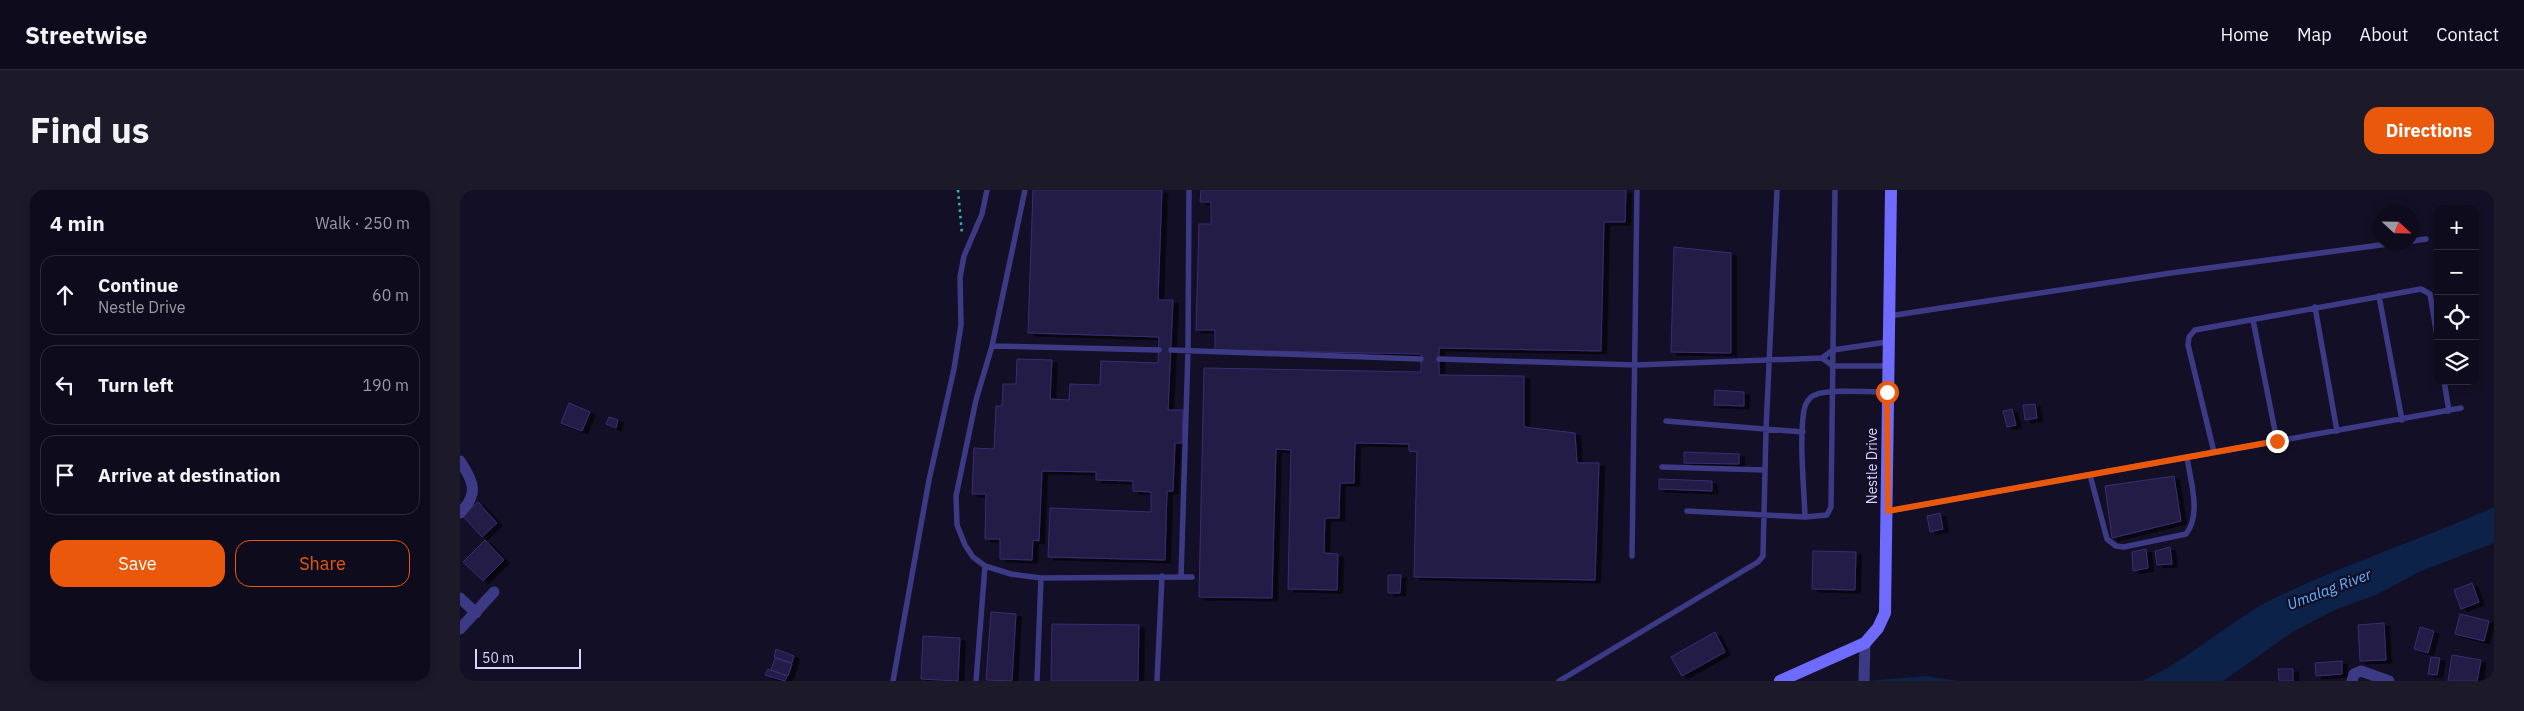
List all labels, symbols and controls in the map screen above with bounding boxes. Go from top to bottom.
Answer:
text: Streetwise [25,19,147,51]
text: Home [2221,23,2269,46]
text: Map [2297,23,2332,46]
text: About [2360,23,2408,46]
text: Contact [2436,23,2499,46]
text: Find us [30,107,149,153]
button: Directions [2364,107,2494,154]
north arrow [2374,205,2419,250]
map controls [2434,205,2479,385]
button: + [2434,205,2479,250]
text: 4 min [50,209,105,237]
text: Walk · 250 m [315,213,410,233]
button: − [2434,250,2479,295]
text: Continue [98,273,178,297]
icon: ahead [51,281,79,309]
text: 60 m [372,285,409,305]
button: locate [2434,295,2479,340]
text: Nestle Drive [98,297,185,317]
button: layers [2434,340,2479,385]
icon: left [51,371,79,399]
text: Turn left [98,373,174,397]
text: 190 m [362,375,409,395]
route start [1876,381,1899,404]
street label: Nestle Drive [1863,427,1881,504]
route end [2266,430,2289,453]
icon: arrive [51,461,79,489]
text: Arrive at destination [98,463,281,487]
button: Save [50,540,225,587]
button: Share [235,540,410,587]
water label: Umalag River [2284,564,2374,614]
scale bar [475,646,581,669]
text: 50 m [482,649,514,667]

